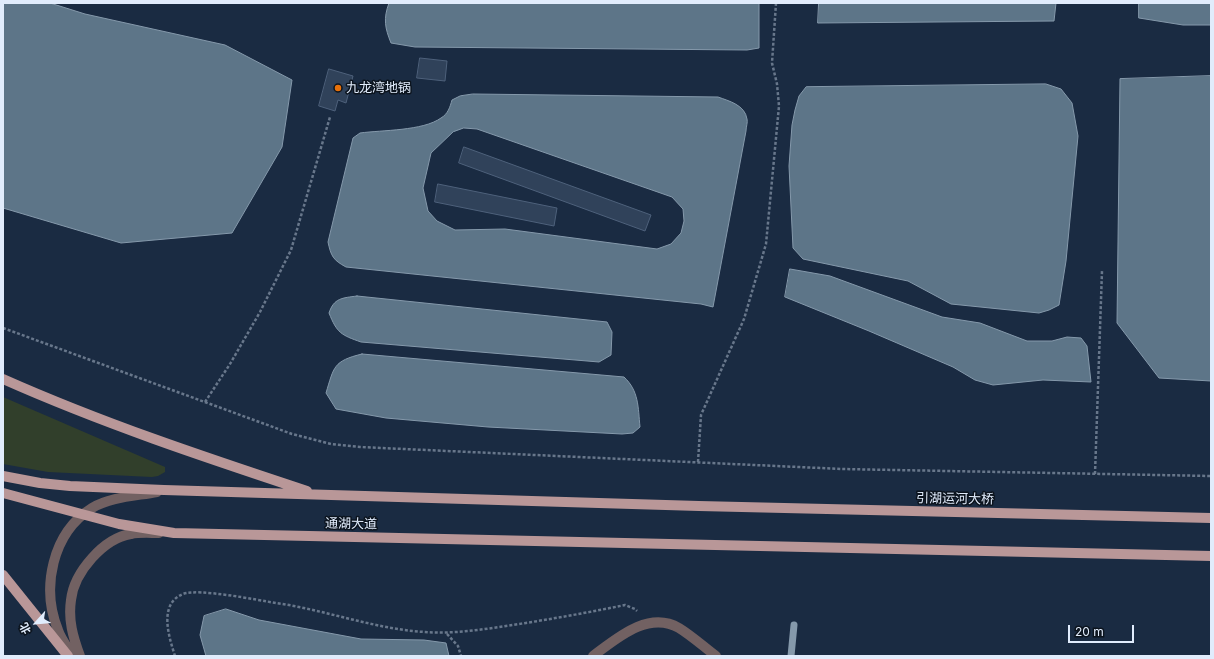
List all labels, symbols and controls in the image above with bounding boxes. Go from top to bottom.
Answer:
place label: 九龙湾地锅 [346,80,411,96]
marker: 九龙湾地锅 [333,83,343,93]
street label: 引湖运河大桥 [916,491,994,507]
street label: 通湖大道 [325,516,377,532]
north arrow [16,603,56,643]
scale bar [1070,617,1136,643]
text: 北 [17,620,34,637]
text: 20 m [1075,624,1104,639]

